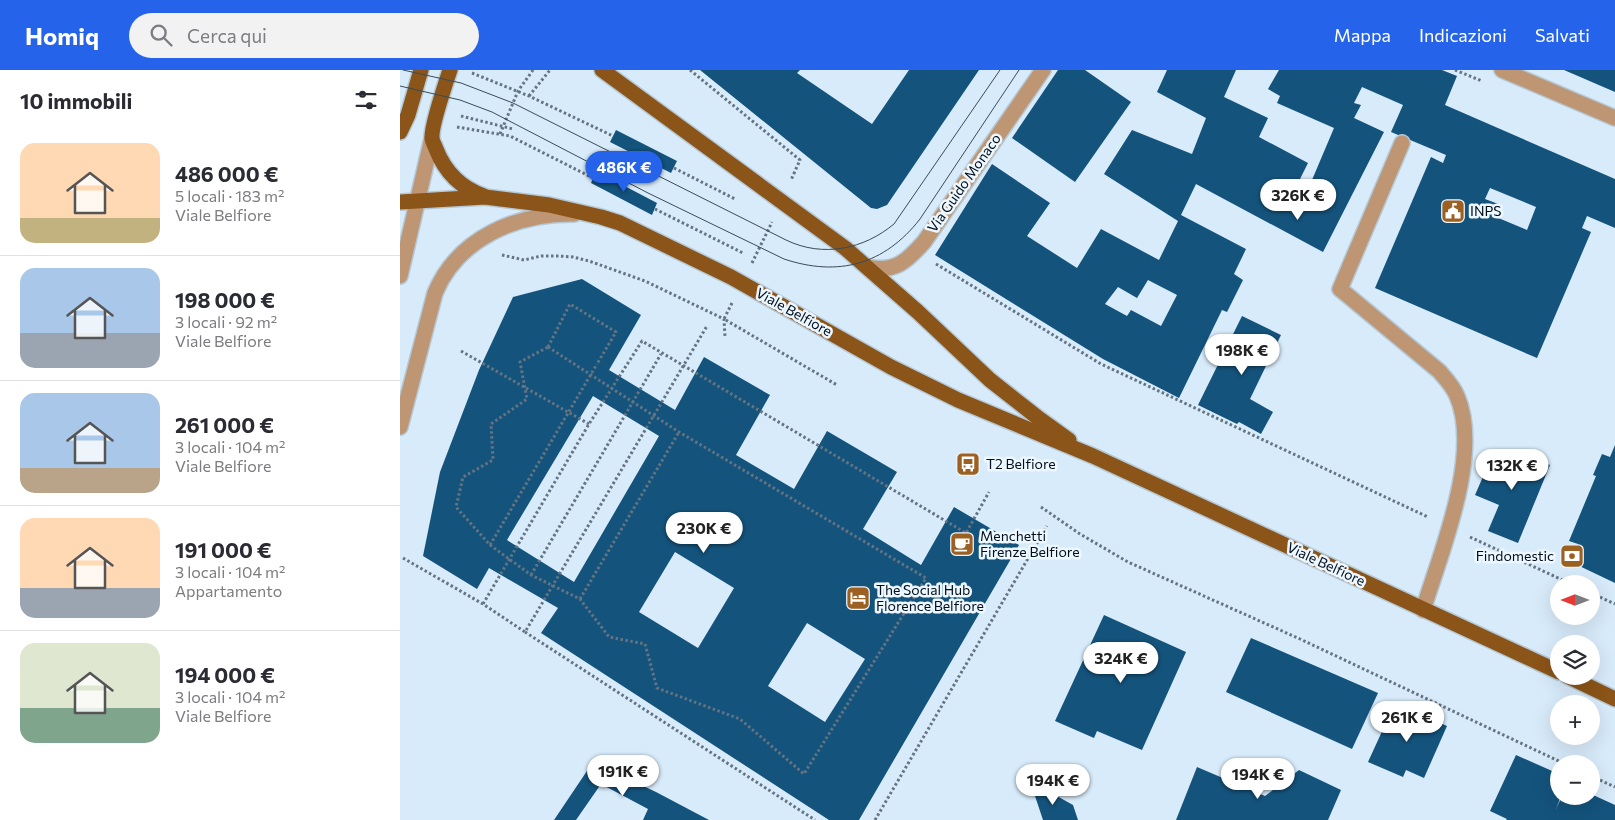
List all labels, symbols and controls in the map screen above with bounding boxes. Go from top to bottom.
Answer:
search box [129,13,479,58]
text: Homiq [25,21,99,50]
icon: search [147,21,175,49]
text: Cerca qui [187,24,267,47]
text: Mappa [1334,24,1391,46]
text: Indicazioni [1419,24,1507,46]
text: Salvati [1535,24,1590,46]
icon: filters [352,86,380,114]
text: 10 immobili [20,88,132,113]
street label: Via Guido Monaco [923,130,1004,235]
pin: 486K € [583,150,665,193]
text: 486K € [596,157,652,176]
text: 486 000 € [175,161,279,186]
icon: home [60,163,120,223]
pin: 326K € [1257,178,1339,221]
text: 326K € [1271,185,1325,204]
text: 5 locali · 183 m² [175,186,284,205]
public building icon: INPS [1440,198,1466,224]
place label: INPS [1470,202,1501,219]
text: Viale Belfiore [175,205,271,224]
street label: Viale Belfiore [753,284,835,339]
text: 198 000 € [175,287,275,312]
icon: home [60,288,120,348]
text: 3 locali · 92 m² [175,312,277,331]
text: Viale Belfiore [175,331,271,350]
pin: 198K € [1201,334,1283,376]
text: 198K € [1216,340,1268,359]
text: 261 000 € [175,412,274,437]
icon: home [60,413,120,473]
text: 3 locali · 104 m² [175,437,286,456]
pin: 132K € [1471,448,1553,491]
bus stop icon: T2 Belfiore [955,451,981,477]
place label: T2 Belfiore [986,455,1056,472]
text: 132K € [1486,455,1538,474]
text: Viale Belfiore [175,456,271,475]
pin: 230K € [663,512,745,554]
text: 230K € [677,518,731,537]
place label: Menchetti Firenze Belfiore [980,527,1080,560]
cafe icon: Menchetti Firenze Belfiore [949,531,975,557]
text: 191 000 € [175,537,272,562]
icon: home [60,538,120,598]
street label: Viale Belfiore [1284,538,1368,589]
bank icon: Findomestic [1559,543,1585,569]
place label: Findomestic [1476,547,1554,564]
text: 3 locali · 104 m² [175,562,286,581]
north arrow [1550,575,1600,625]
map controls [1550,575,1600,805]
text: Appartamento [175,581,282,600]
place label: The Social Hub Florence Belfiore [876,581,984,614]
hotel icon: The Social Hub Florence Belfiore [845,585,871,611]
button: layers [1550,635,1600,685]
pin: 324K € [1080,642,1162,684]
text: 324K € [1094,648,1148,667]
text: 194 000 € [175,662,275,687]
icon: home [60,663,120,723]
text: 3 locali · 104 m² [175,687,286,706]
button: + [1550,695,1600,745]
pin: 261K € [1366,700,1448,743]
text: Viale Belfiore [175,706,271,725]
text: 261K € [1381,707,1433,726]
pin: 191K € [582,754,664,797]
button: − [1550,755,1600,805]
pin: 194K € [1217,758,1299,800]
text: 191K € [598,761,648,780]
pin: 194K € [1012,764,1094,806]
text: 194K € [1232,764,1284,783]
text: 194K € [1027,770,1079,789]

